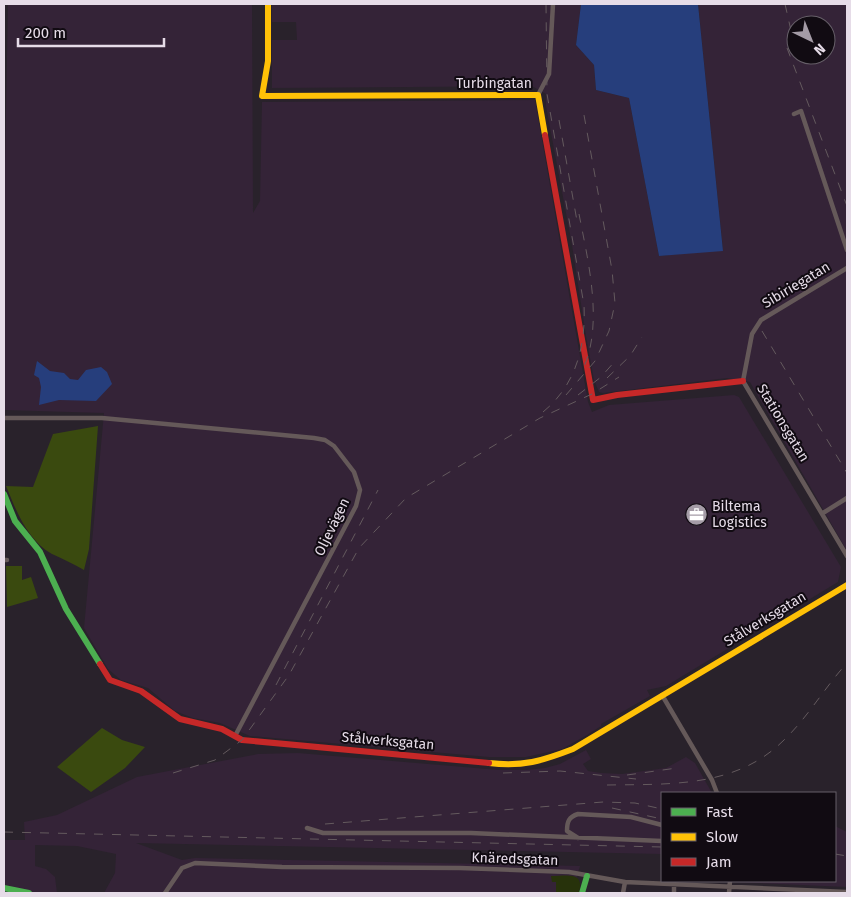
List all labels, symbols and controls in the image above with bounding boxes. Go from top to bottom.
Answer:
scale bar [18,15,164,47]
north arrow [786,15,836,65]
text: 200 m [25,24,66,42]
text: N [810,40,829,59]
street label: Turbingatan [456,75,532,92]
street label: Sibiriegatan [759,258,833,312]
street label: Stationsgatan [753,381,813,465]
street label: Oljevägen [311,495,353,559]
place label: Biltema Logistics [712,498,767,531]
office icon: Biltema Logistics [684,502,708,526]
street label: Stålverksgatan [721,588,809,650]
street label: Stålverksgatan [341,728,435,754]
legend [661,792,836,882]
text: Fast [706,803,733,821]
text: Slow [706,828,738,846]
street label: Knäredsgatan [471,849,559,869]
text: Jam [706,853,732,871]

